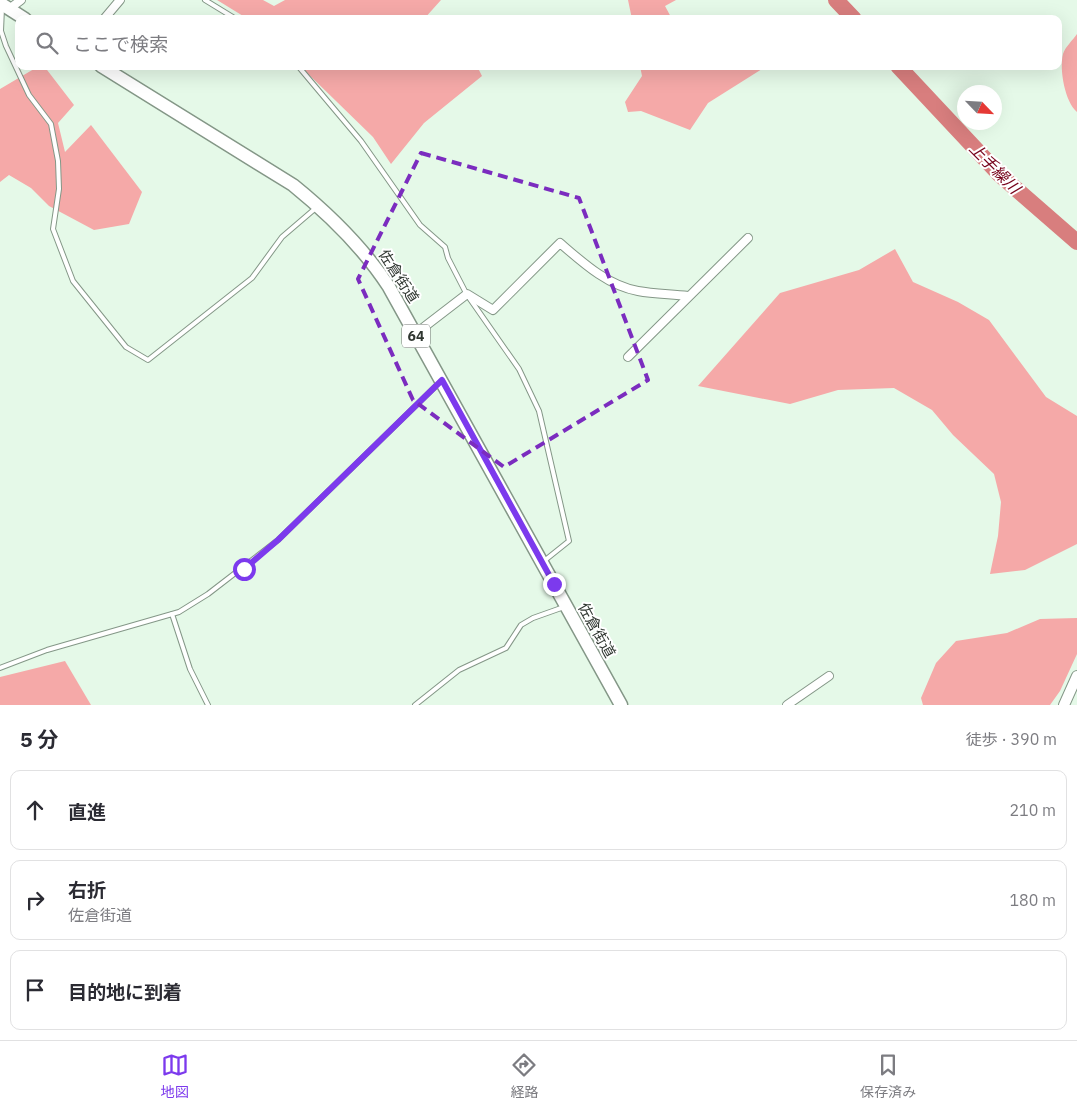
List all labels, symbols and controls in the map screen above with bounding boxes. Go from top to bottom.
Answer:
search box [15,15,1062,70]
icon: search [33,29,61,57]
text: ここで検索 [73,32,168,56]
north arrow [957,85,1002,130]
water label: 上手繰川 [965,138,1026,199]
street label: 佐倉街道 [375,246,423,306]
road number: 64 [402,324,430,348]
route start [233,558,256,581]
route end [543,573,566,596]
street label: 佐倉街道 [574,599,620,661]
text: 5 分 [20,725,59,753]
text: 徒歩 · 390 m [966,729,1057,749]
icon: ahead [21,796,49,824]
text: 直進 [68,800,106,824]
text: 210 m [1009,800,1056,820]
text: 右折 [68,878,106,902]
icon: right [21,886,49,914]
text: 180 m [1009,890,1056,910]
text: 佐倉街道 [68,905,132,925]
icon: arrive [21,976,49,1004]
text: 目的地に到着 [68,980,182,1004]
tab: 地図 [161,1051,189,1101]
tab: 経路 [510,1051,538,1101]
tab: 保存済み [860,1051,916,1101]

